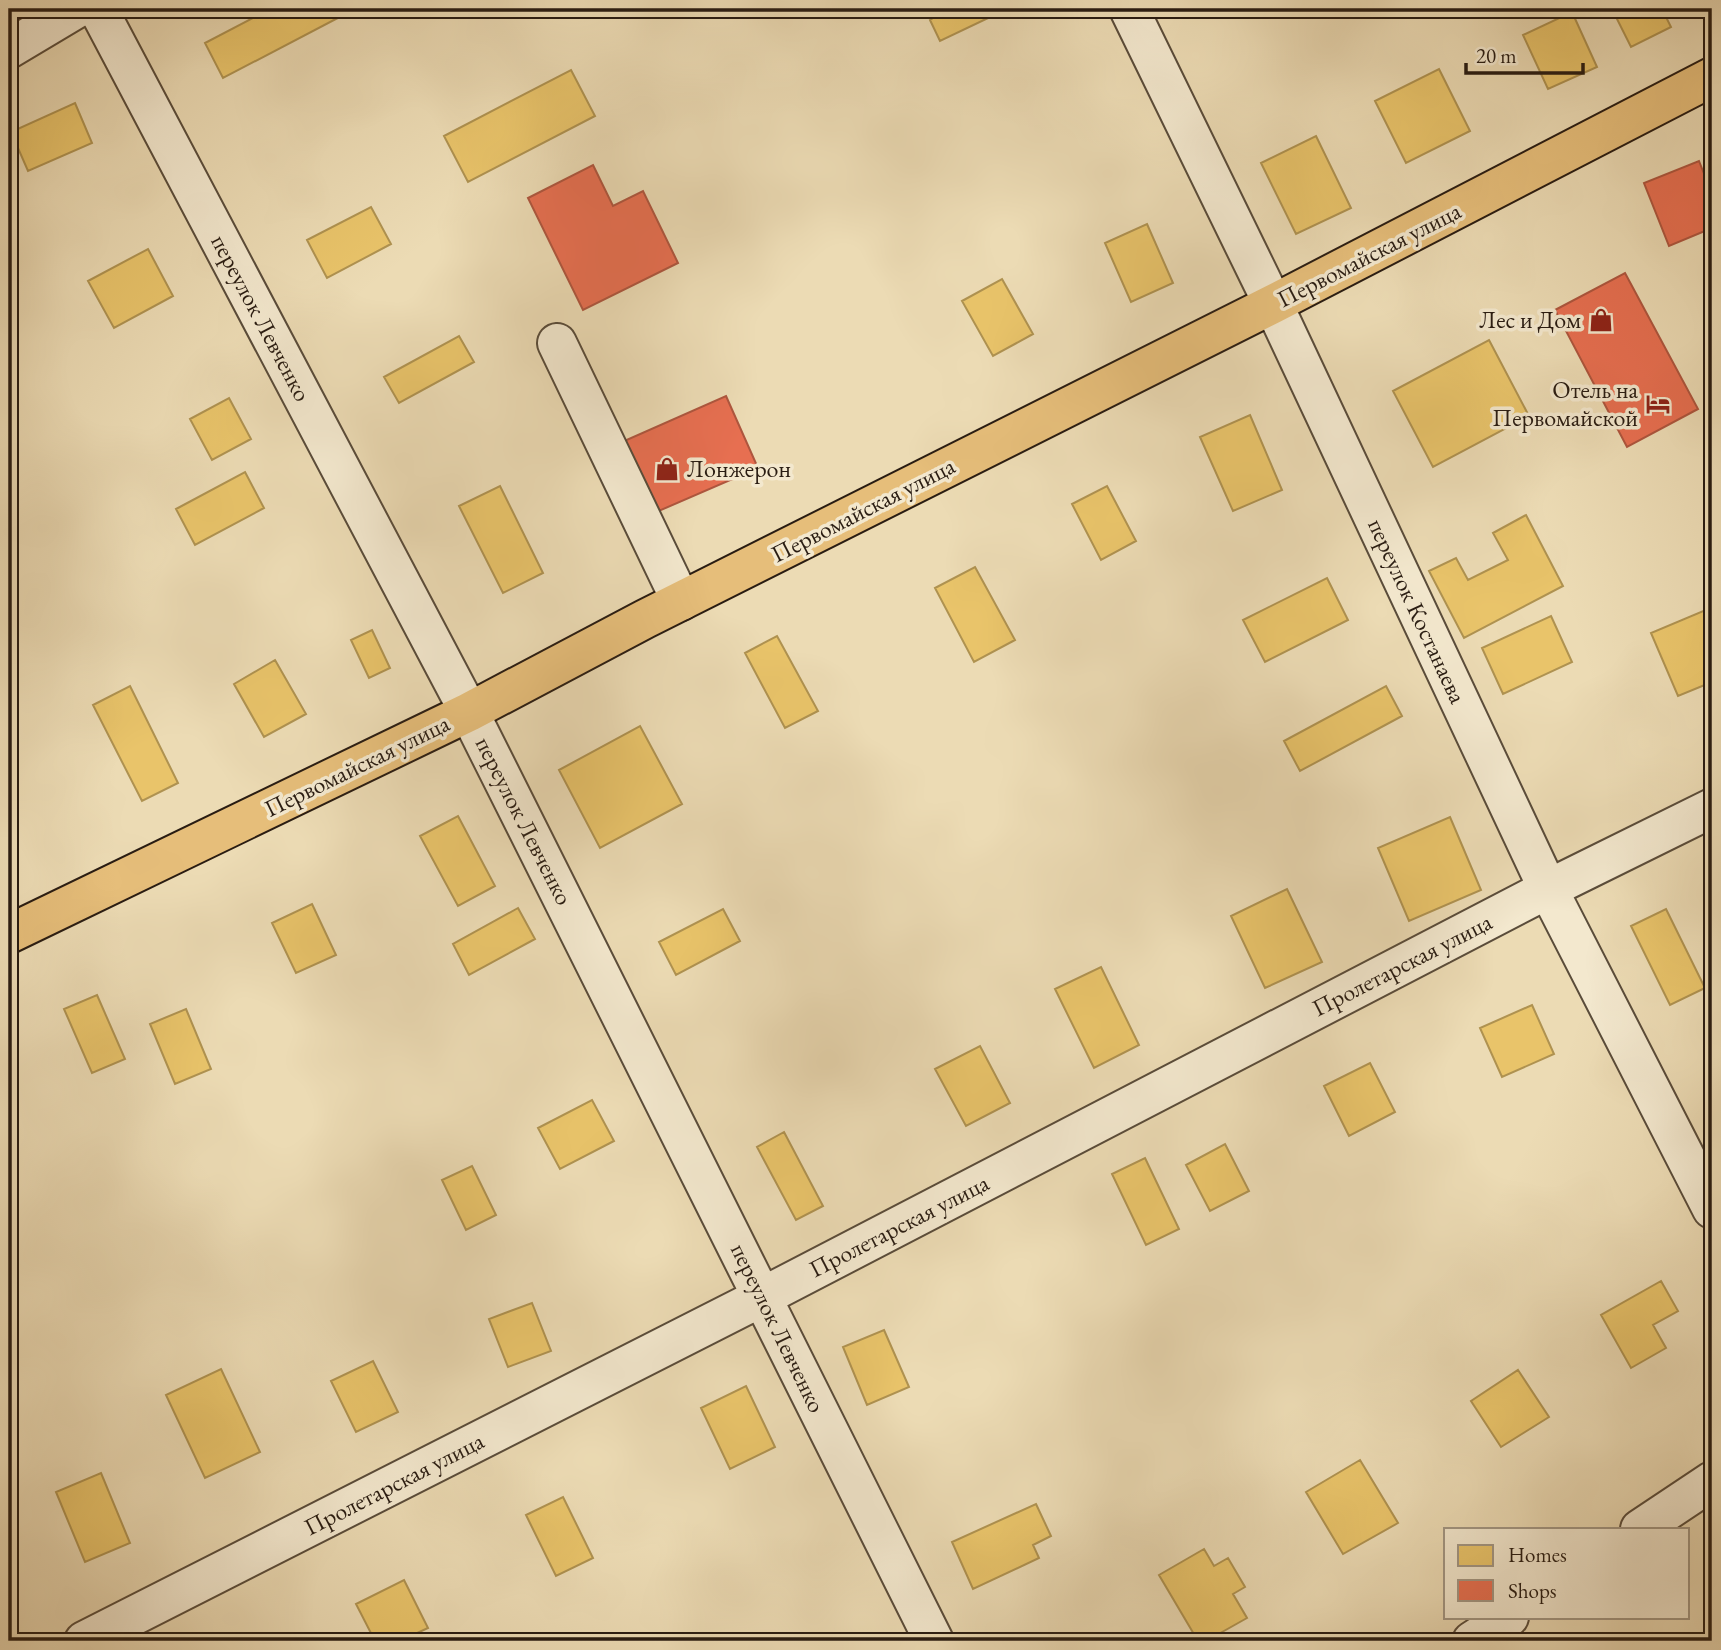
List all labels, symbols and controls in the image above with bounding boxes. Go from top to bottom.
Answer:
scale bar [1466,32,1583,76]
text: 20 m [1476,42,1517,69]
street label: Первомайская улица [1272,195,1466,314]
street label: переулок Левченко [204,229,319,407]
place label: Лес и Дом [1479,304,1581,335]
shop icon: Лес и Дом [1587,306,1615,334]
place label: Отель на Первомайской [1492,374,1638,433]
hotel icon: Отель на Первомайской [1644,390,1672,418]
street label: Первомайская улица [766,450,960,569]
place label: Лонжерон [687,453,791,484]
shop icon: Лонжерон [653,455,681,483]
street label: переулок Костанаева [1361,513,1474,709]
street label: Первомайская улица [259,707,455,824]
street label: переулок Левченко [469,731,580,910]
street label: Пролетарская улица [1306,906,1497,1023]
street label: Пролетарская улица [803,1167,994,1284]
street label: переулок Левченко [724,1238,833,1418]
street label: Пролетарская улица [298,1425,489,1542]
legend [1444,1528,1690,1618]
text: Homes [1508,1541,1567,1568]
text: Shops [1508,1577,1557,1604]

